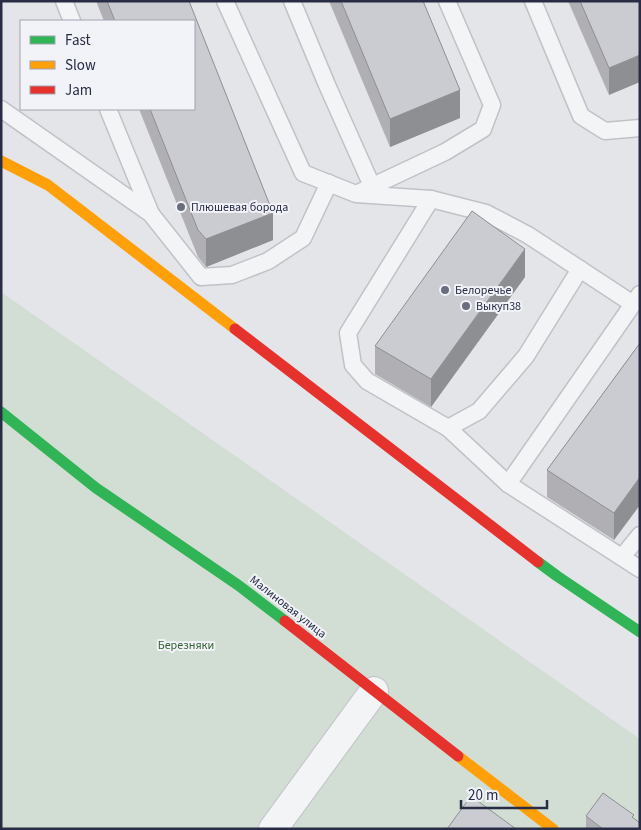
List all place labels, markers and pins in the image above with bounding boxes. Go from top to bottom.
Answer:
place label: Плюшевая борода [191,199,288,216]
marker: Плюшевая борода [175,201,187,213]
place label: Белоречье [455,282,511,299]
marker: Белоречье [439,284,451,296]
place label: Выкуп38 [476,298,521,315]
marker: Выкуп38 [460,300,472,312]

